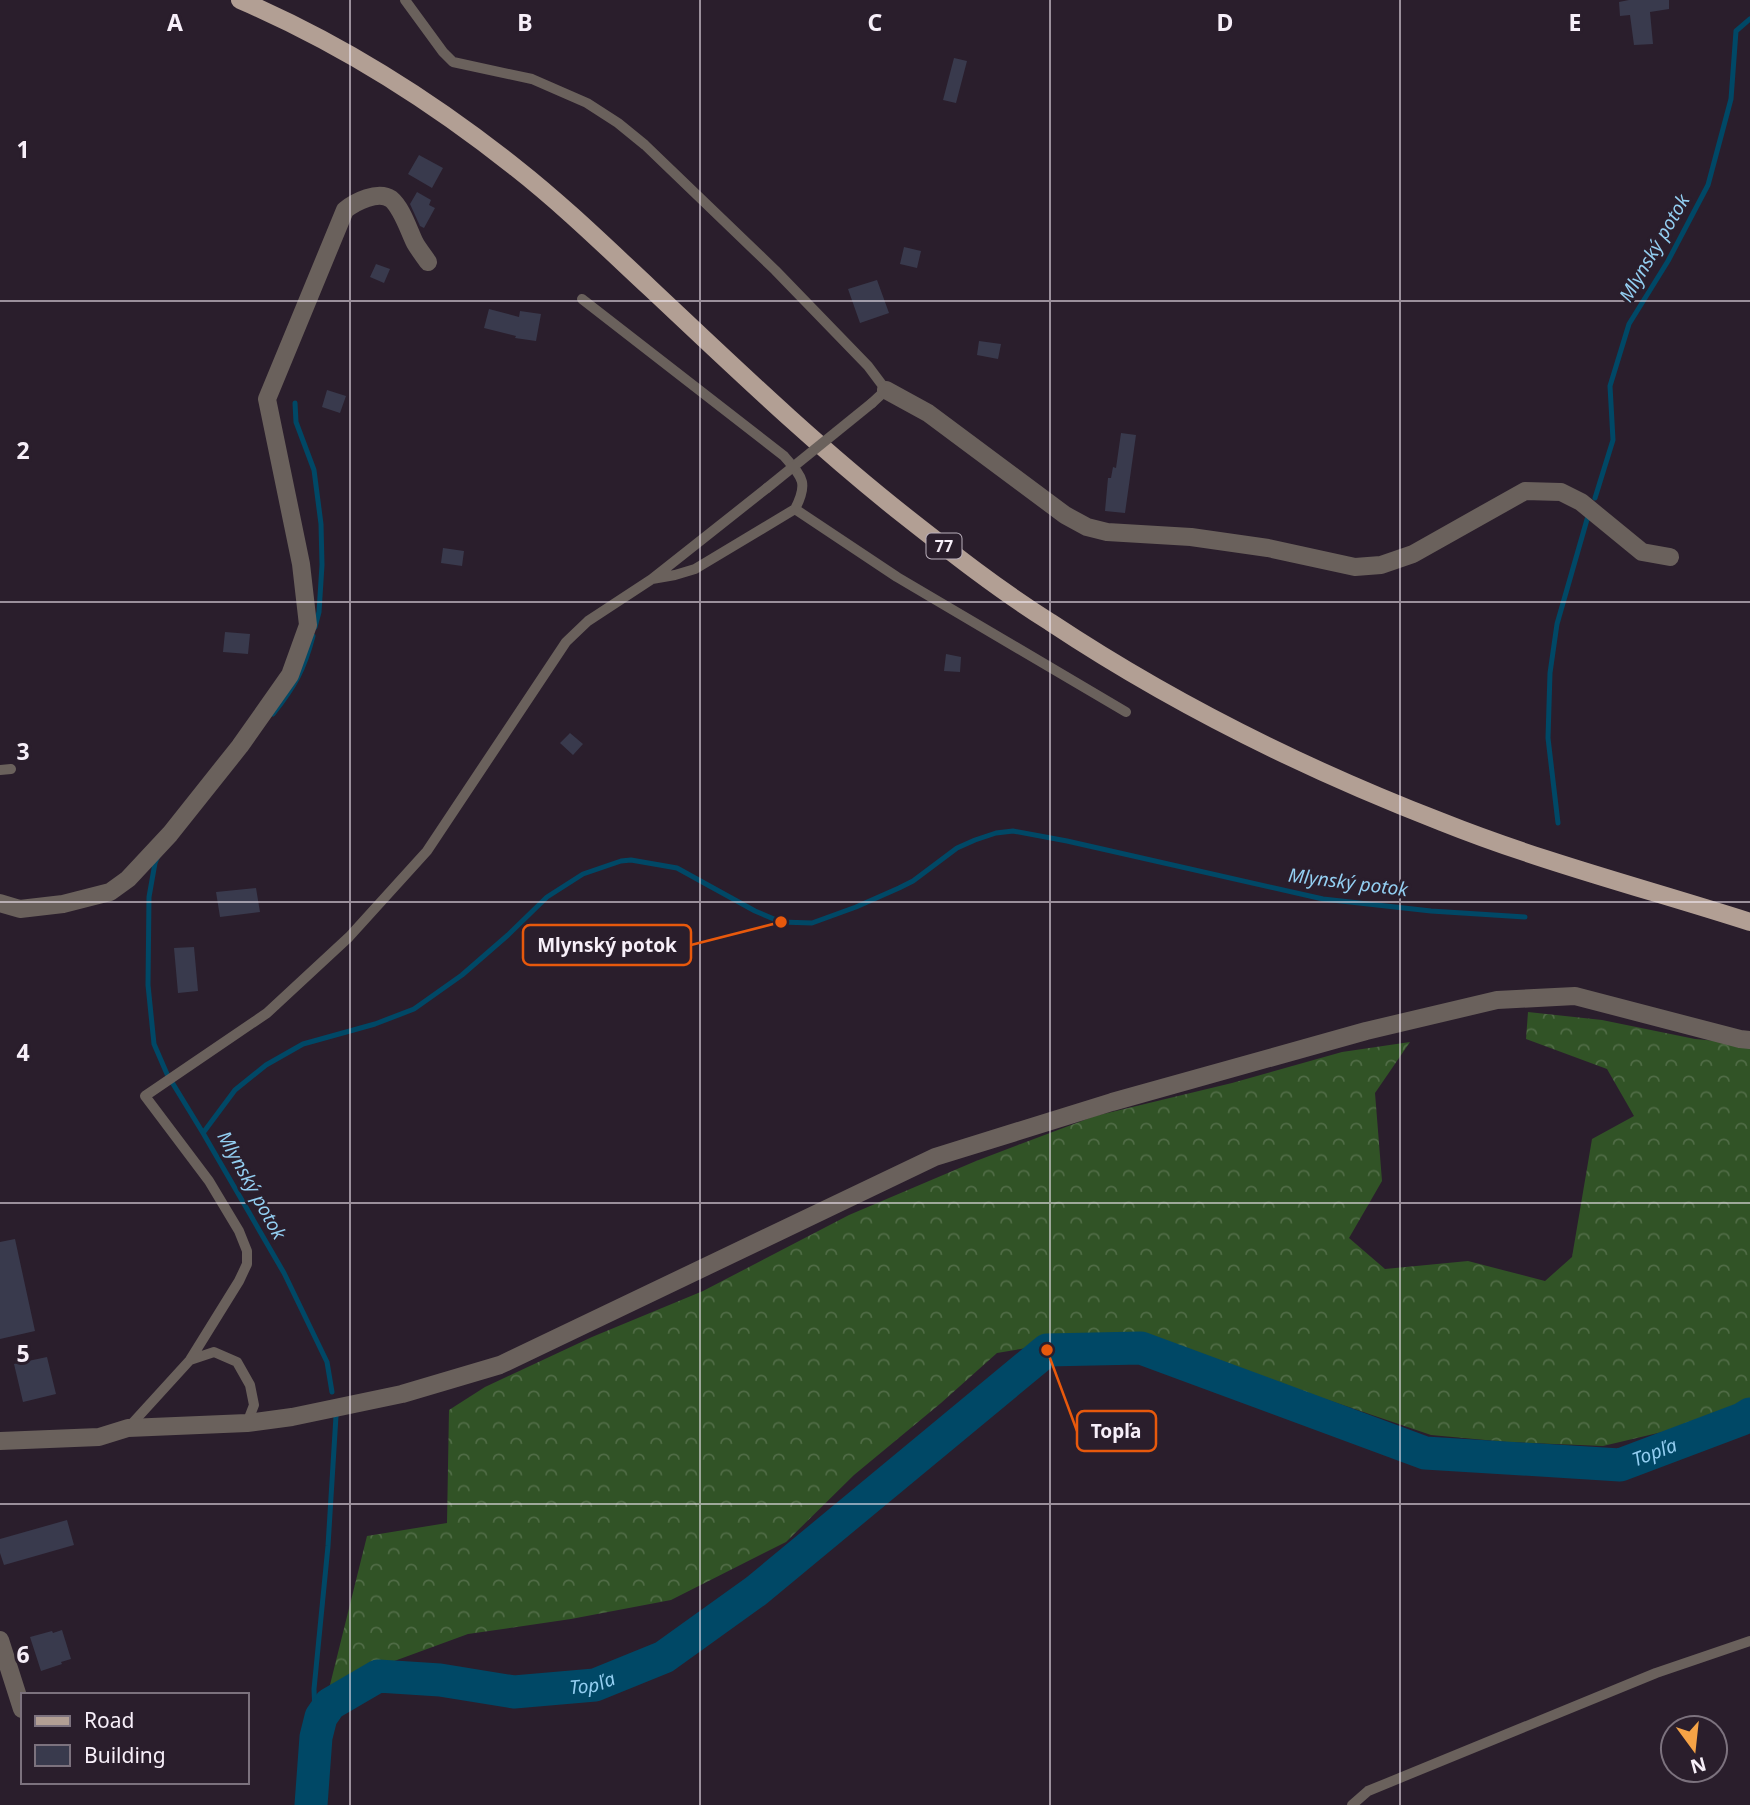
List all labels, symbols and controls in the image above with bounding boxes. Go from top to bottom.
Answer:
text: A [167,6,183,38]
text: B [517,6,533,38]
text: C [868,6,883,38]
text: D [1217,6,1233,38]
text: E [1569,6,1581,38]
text: 1 [16,133,30,165]
water label: Mlynský potok [1613,189,1696,307]
text: 2 [16,434,30,466]
road number: 77 [926,534,962,558]
text: 3 [16,735,30,767]
water label: Mlynský potok [1287,862,1410,902]
callout: Mlynský potok [523,925,691,965]
text: Mlynský potok [537,932,677,958]
text: 4 [16,1036,30,1068]
water label: Mlynský potok [211,1126,293,1244]
text: 5 [16,1337,30,1369]
callout: Topľa [1077,1411,1156,1451]
text: Topľa [1091,1418,1141,1444]
water label: Topľa [1628,1432,1681,1472]
text: 6 [16,1638,30,1670]
water label: Topľa [568,1665,619,1700]
legend [21,1693,248,1784]
text: Road [84,1706,134,1734]
north arrow [1659,1714,1729,1784]
text: Building [84,1741,166,1769]
text: N [1688,1751,1709,1780]

